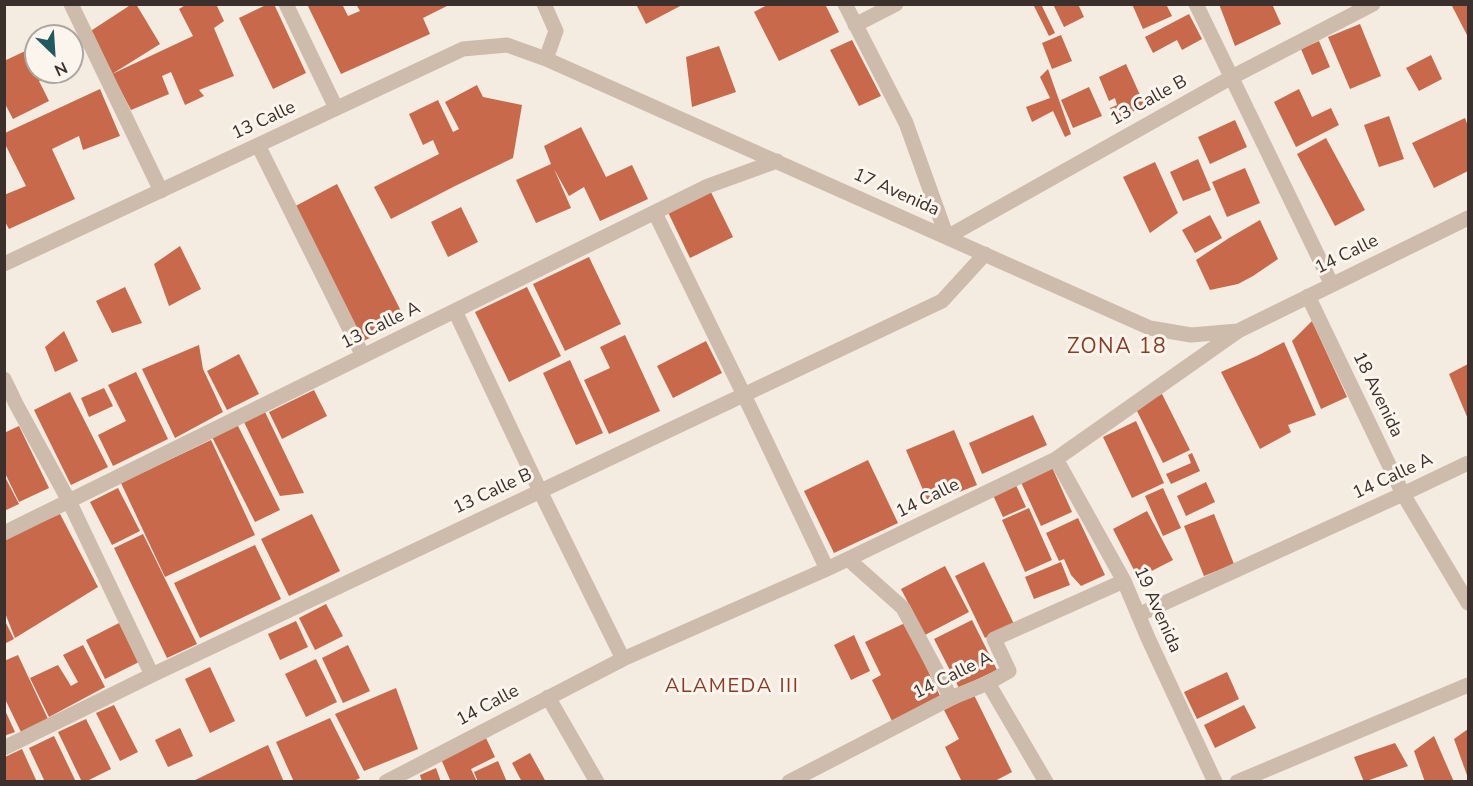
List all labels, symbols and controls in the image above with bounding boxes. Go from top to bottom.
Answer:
north arrow [24,24,84,84]
text: N [51,56,71,81]
street label: 13 Calle B [1107,71,1191,131]
street label: 13 Calle [229,97,299,145]
street label: 17 Avenida [850,164,942,222]
street label: 14 Calle [1312,230,1382,280]
street label: 13 Calle A [338,298,424,354]
district label: ZONA 18 [1067,335,1167,361]
street label: 18 Avenida [1347,349,1407,441]
street label: 14 Calle A [1350,449,1436,505]
street label: 13 Calle B [450,464,536,520]
street label: 14 Calle [893,474,963,524]
street label: 19 Avenida [1128,564,1186,656]
street label: 14 Calle A [910,648,996,704]
district label: ALAMEDA III [665,675,799,699]
street label: 14 Calle [453,681,523,731]

